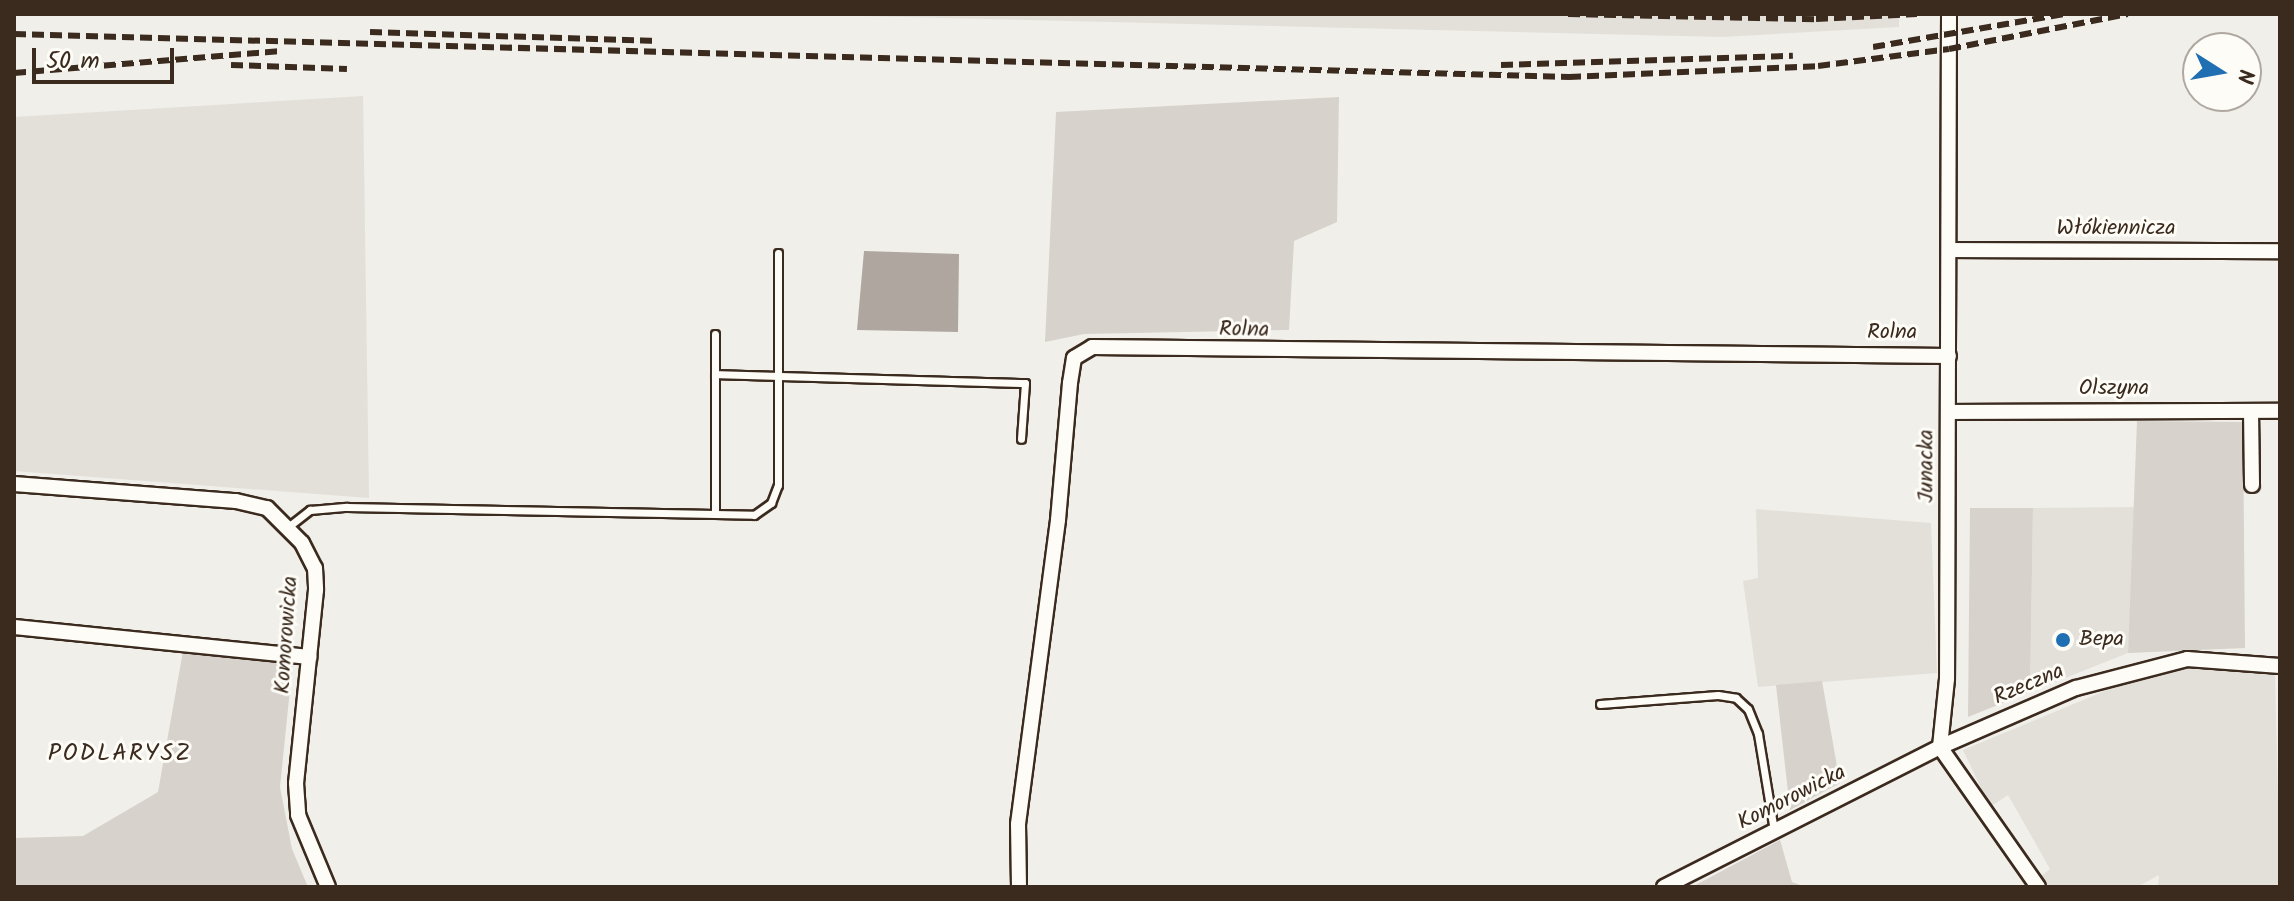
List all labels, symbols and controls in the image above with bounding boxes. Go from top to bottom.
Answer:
scale bar [36,32,178,82]
north arrow [2182,32,2262,112]
text: 50 m [46,42,100,81]
text: N [2226,66,2263,86]
street label: Włókiennicza [2056,216,2176,242]
street label: Rolna [1219,316,1269,344]
street label: Rolna [1867,320,1917,346]
street label: Olszyna [2079,376,2149,402]
street label: Junacka [1914,429,1940,503]
street label: Komorowicka [270,575,304,695]
place label: Bepa [2079,627,2124,653]
marker: Bepa [2054,631,2072,649]
street label: Rzeczna [1990,658,2068,712]
district label: PODLARYSZ [48,740,192,768]
street label: Komorowicka [1733,759,1851,837]

